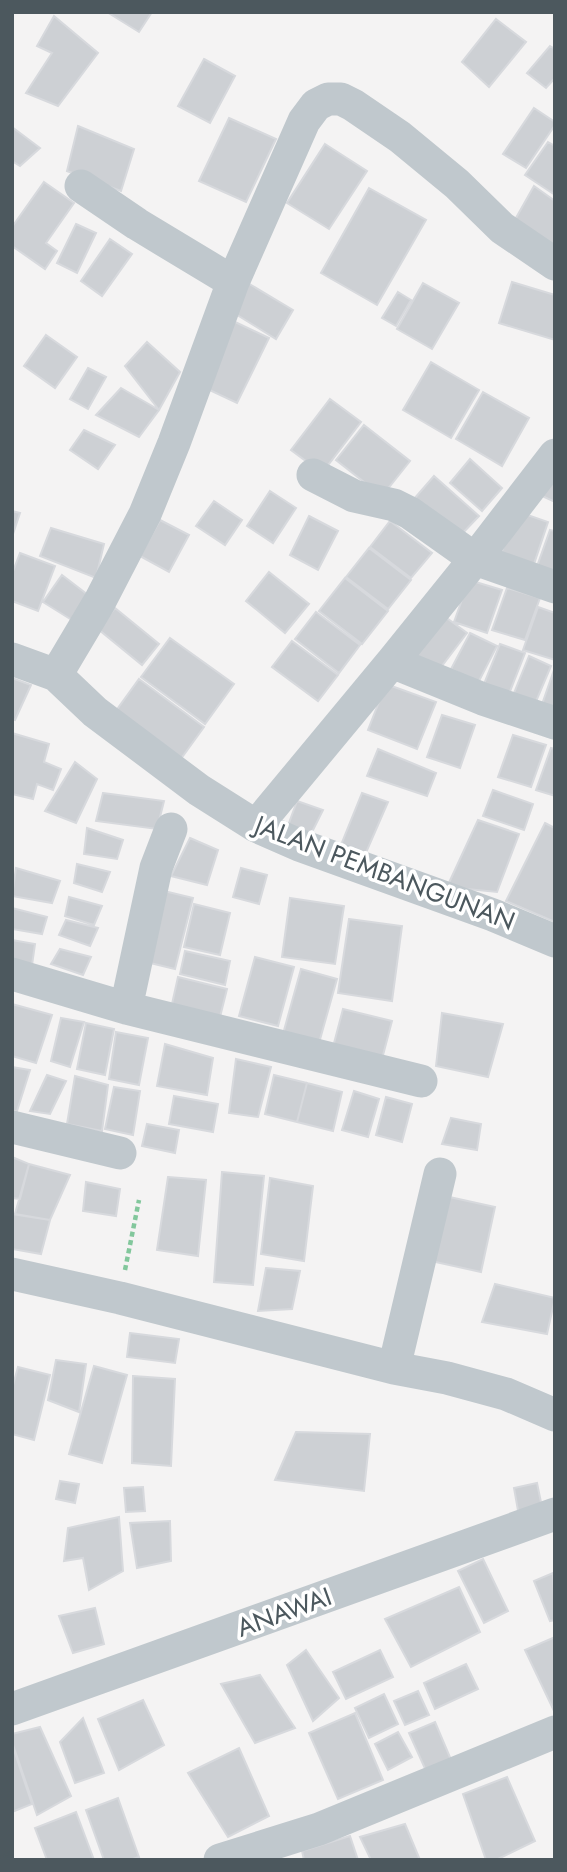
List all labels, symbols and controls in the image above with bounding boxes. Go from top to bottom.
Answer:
street label: JALAN PEMBANGUNAN [247,805,521,940]
street label: ANAWAI [231,1577,337,1647]

